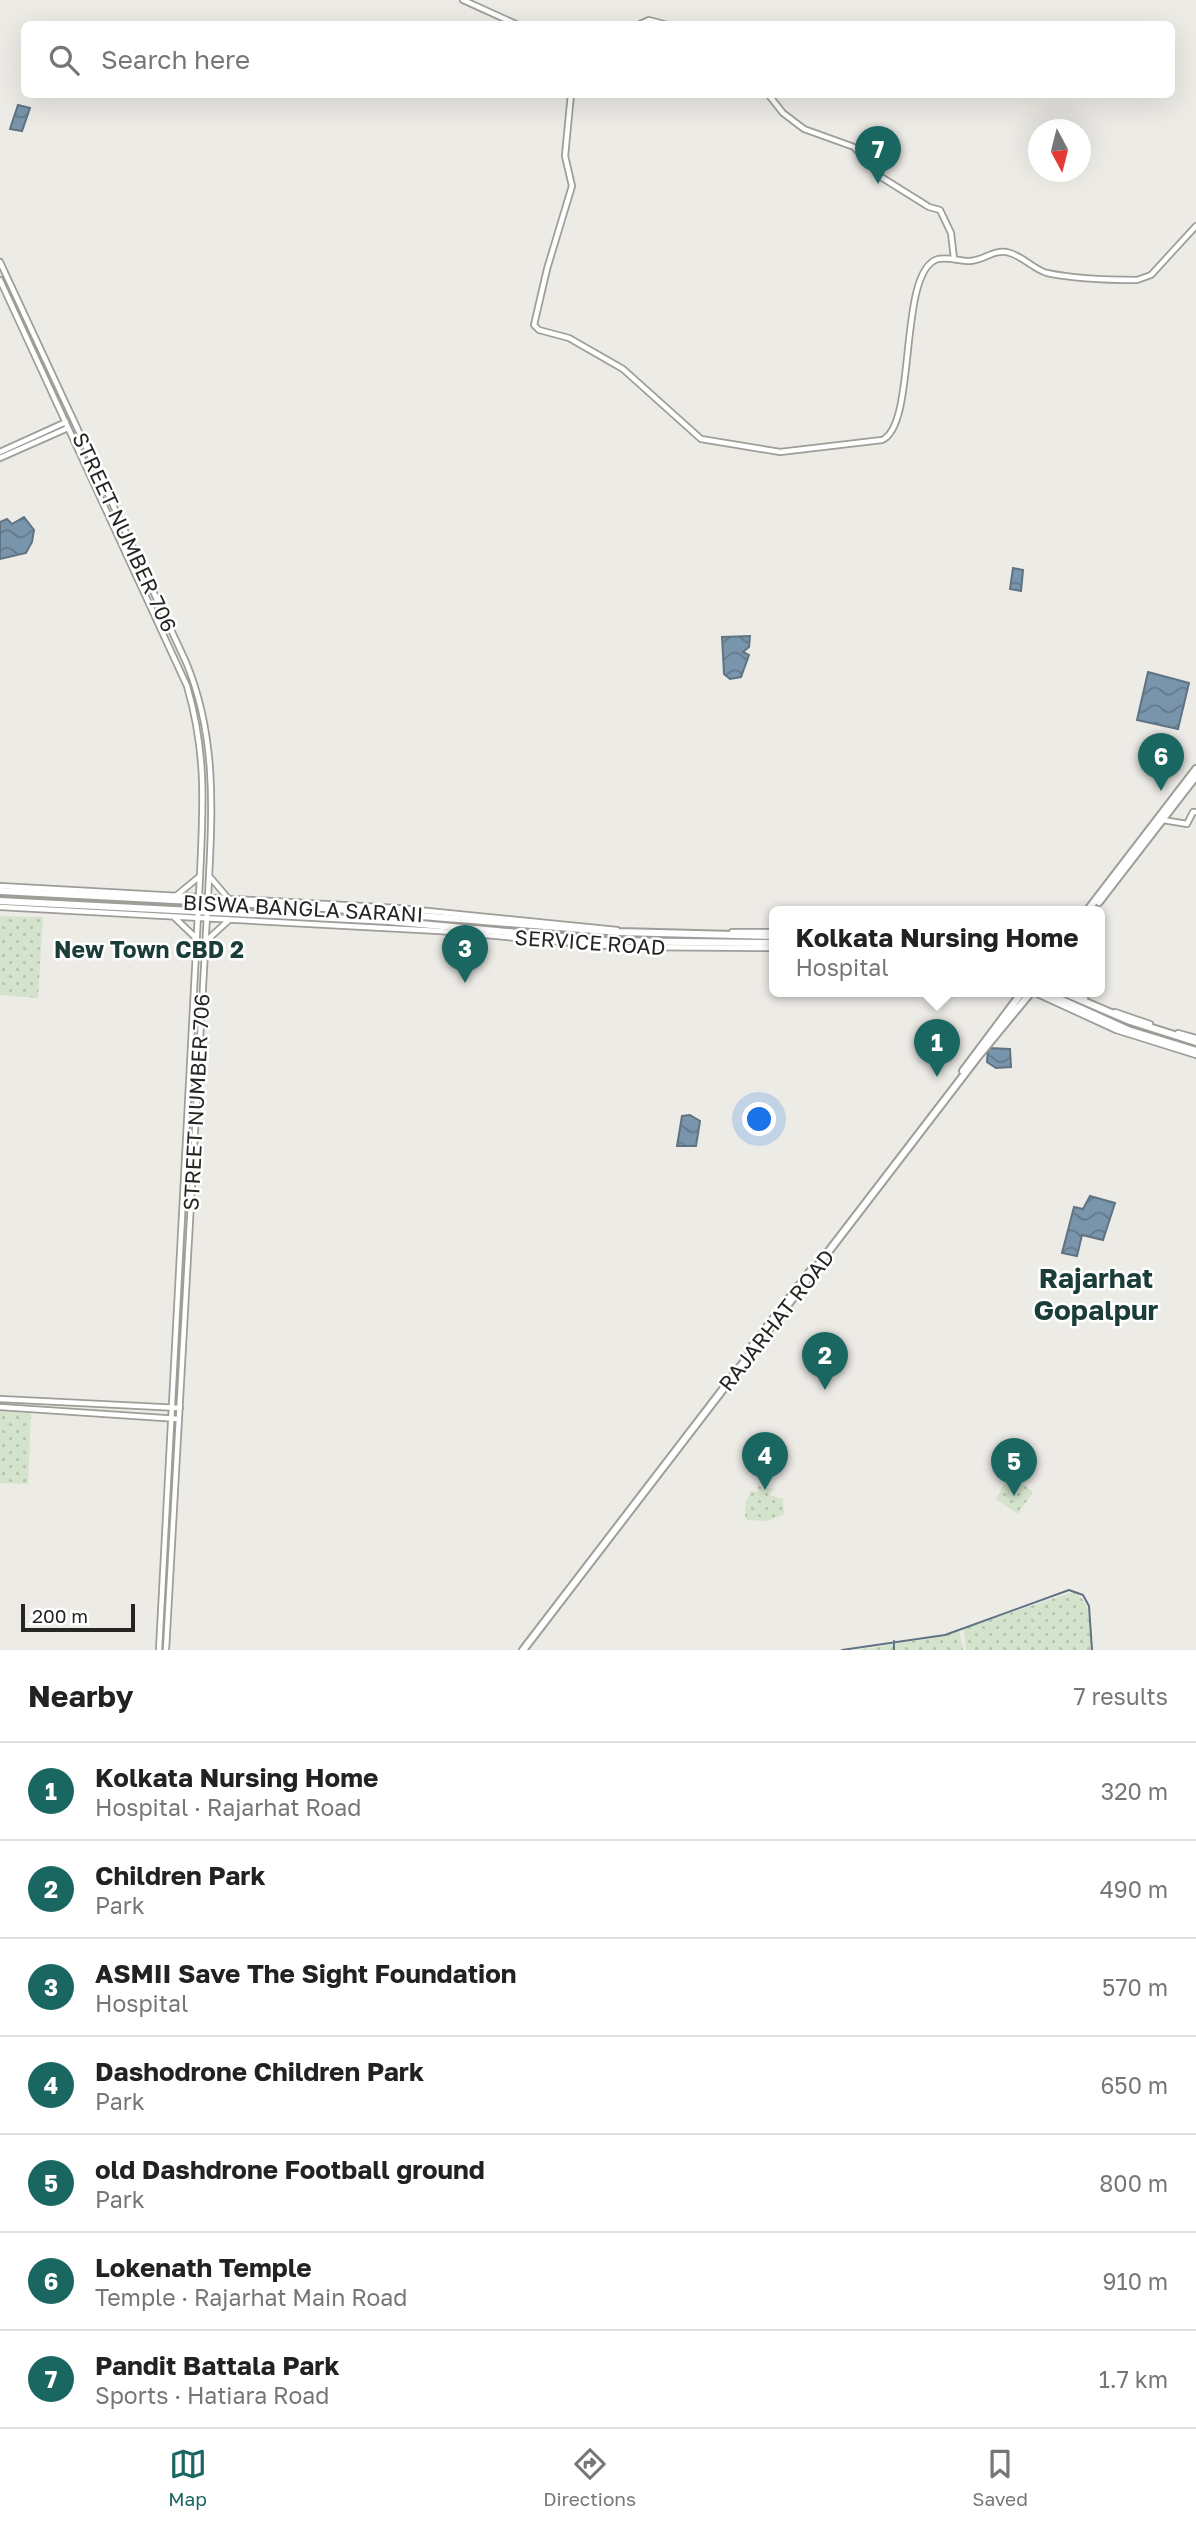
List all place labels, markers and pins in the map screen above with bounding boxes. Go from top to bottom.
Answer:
pin: 7 [855,126,901,184]
pin: 6 [1138,733,1184,791]
pin: 3 [442,925,488,983]
pin: 1 [914,1019,960,1077]
pin: 2 [802,1332,848,1390]
pin: 4 [742,1432,788,1490]
pin: 5 [991,1438,1037,1496]

